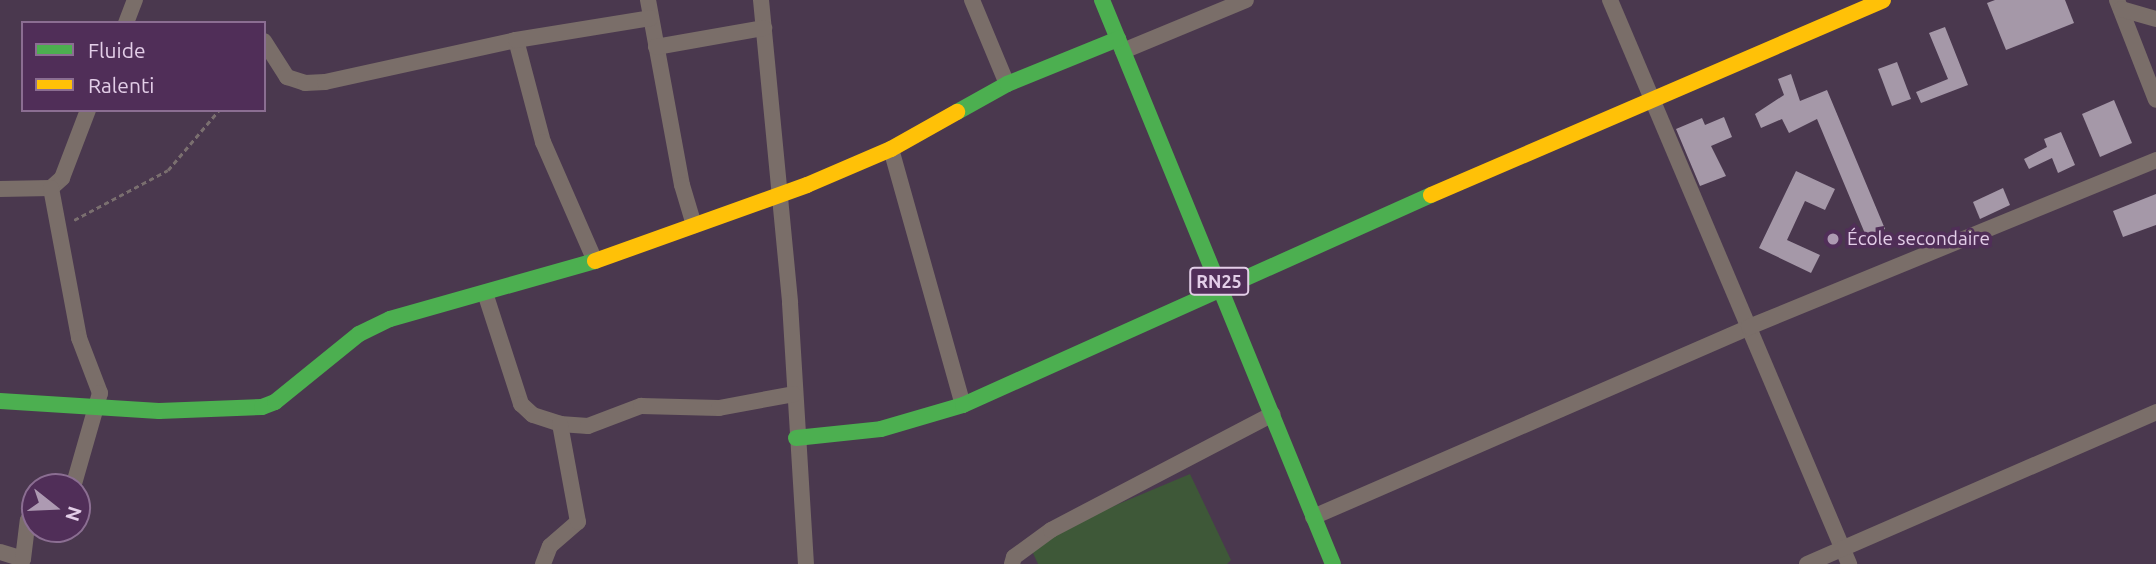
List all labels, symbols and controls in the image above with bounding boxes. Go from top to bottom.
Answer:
legend [21,21,266,112]
text: Fluide [88,38,146,62]
text: Ralenti [88,73,154,97]
place label: École secondaire [1847,228,1990,250]
marker: École secondaire [1825,231,1841,247]
road number: RN25 [1188,267,1250,296]
north arrow [21,473,91,543]
text: N [61,504,87,524]

